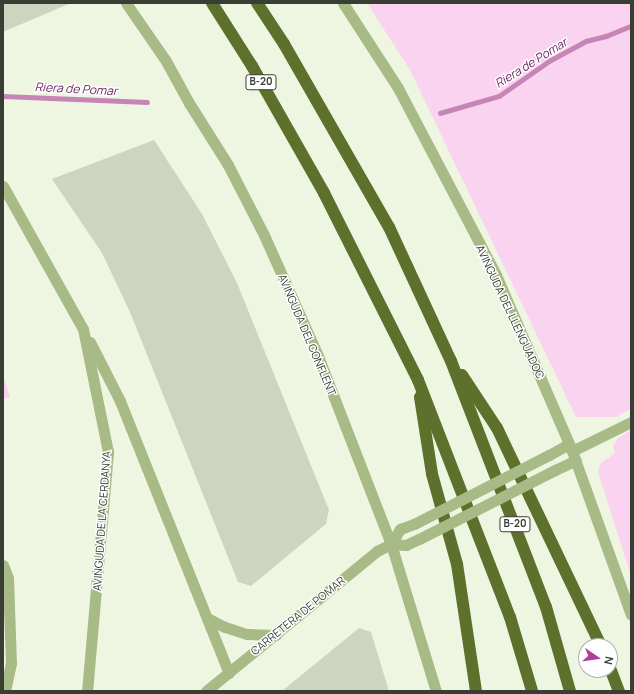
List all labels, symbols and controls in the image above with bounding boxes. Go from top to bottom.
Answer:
water label: Riera de Pomar [492,35,570,91]
road number: B-20 [245,74,277,90]
water label: Riera de Pomar [34,80,118,98]
street label: AVINGUDA DEL LLENGUADOC [473,243,547,381]
street label: AVINGUDA DEL CONFLENT [275,272,339,398]
street label: AVINGUDA DE LA CERDANYA [91,450,113,592]
road number: B-20 [499,516,531,532]
street label: CARRETERA DE POMAR [248,574,348,658]
north arrow [578,638,618,678]
text: N [601,655,617,666]

